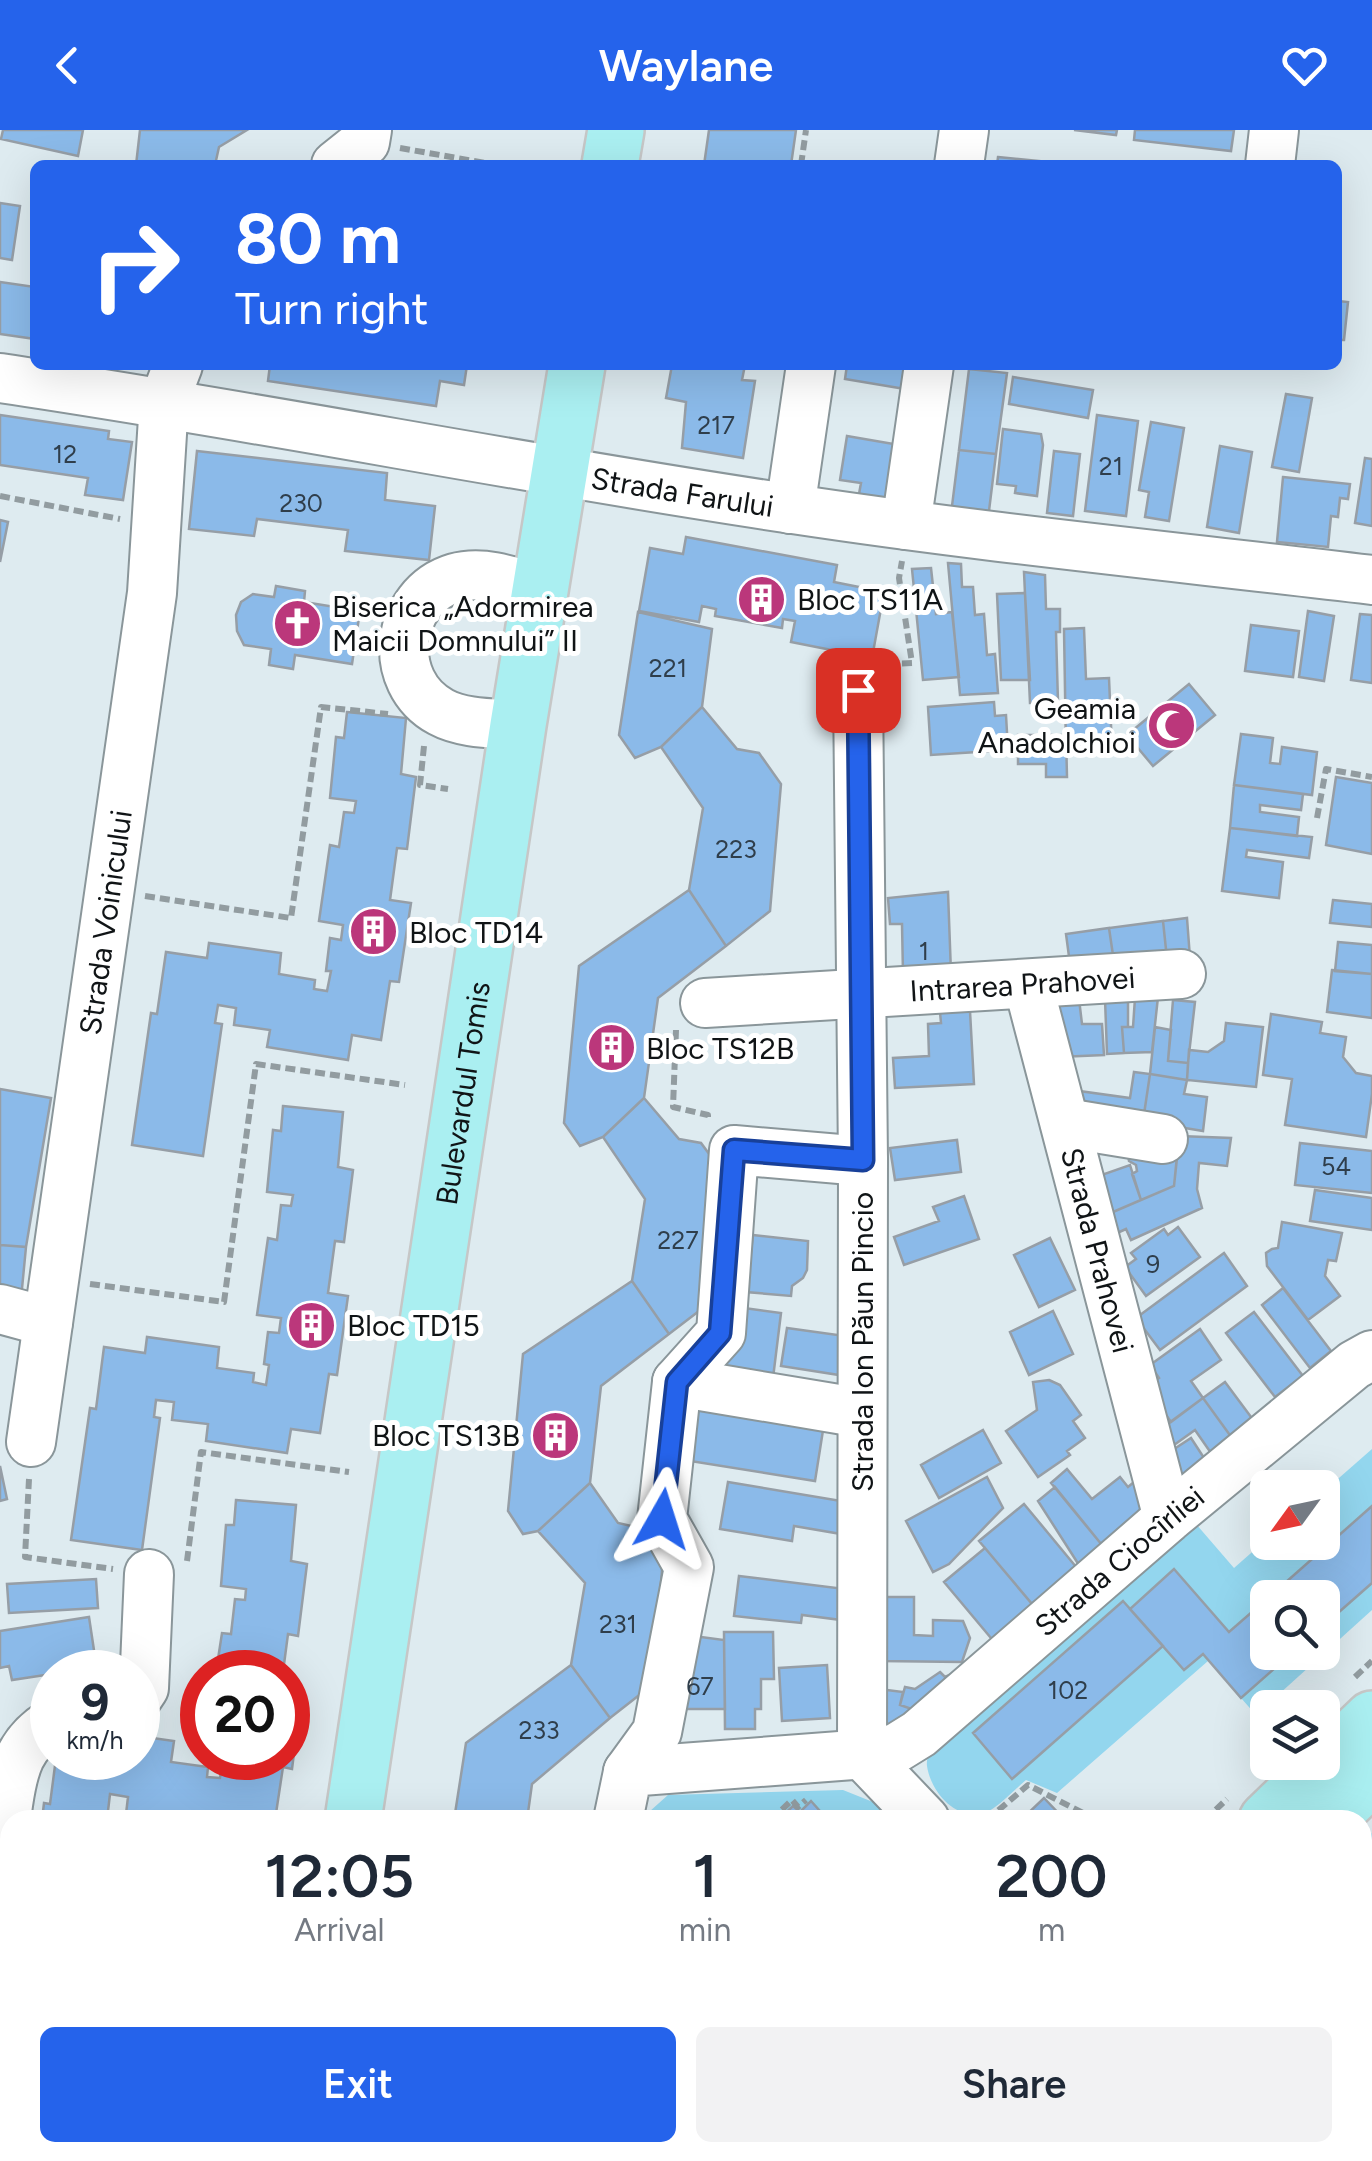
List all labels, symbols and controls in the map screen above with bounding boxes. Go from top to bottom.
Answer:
icon: back [40,38,95,93]
text: Waylane [599,38,773,92]
icon: heart [1277,38,1332,93]
text: 80 m [235,196,401,281]
icon: right [70,200,200,330]
text: Turn right [235,281,428,335]
house number: 217 [697,410,735,440]
house number: 12 [53,439,77,469]
house number: 21 [1099,451,1123,481]
street label: Strada Farului [589,459,776,524]
house number: 230 [279,488,323,518]
building icon: Bloc TS11A [736,573,788,625]
place label: Bloc TS11A [797,581,944,618]
place label: Biserica „Adormirea Maicii Domnului” II [332,588,594,659]
church icon: Biserica „Adormirea Maicii Domnului” II [271,597,323,649]
pin [816,648,901,733]
house number: 221 [649,653,687,683]
icon: arrive [831,663,886,718]
place label: Geamia Anadolchioi [978,690,1136,761]
mosque icon: Geamia Anadolchioi [1145,699,1197,751]
street label: Strada Voinicului [71,808,139,1037]
house number: 223 [715,834,757,864]
building icon: Bloc TD14 [348,906,400,958]
place label: Bloc TD14 [409,914,543,951]
house number: 1 [919,936,929,966]
street label: Intrarea Prahovei [908,958,1136,1009]
street label: Bulevardul Tomis [427,979,498,1207]
building icon: Bloc TS12B [585,1022,637,1074]
place label: Bloc TS12B [646,1030,794,1067]
street label: Strada Prahovei [1053,1143,1142,1357]
house number: 54 [1321,1151,1351,1181]
street label: Strada Ion Păun Pincio [844,1192,881,1492]
house number: 227 [657,1225,699,1255]
house number: 9 [1146,1249,1160,1279]
building icon: Bloc TD15 [286,1299,338,1351]
place label: Bloc TD15 [347,1307,480,1344]
building icon: Bloc TS13B [529,1409,581,1461]
place label: Bloc TS13B [372,1417,520,1454]
position arrow [610,1467,714,1571]
north arrow [1250,1470,1340,1560]
map controls [1250,1470,1340,1780]
street label: Strada Ciocîrliei [1027,1478,1211,1644]
button: search [1250,1580,1340,1670]
house number: 231 [599,1609,637,1639]
speed limit sign: 20 [180,1650,310,1780]
house number: 67 [686,1671,714,1701]
text: 9 [80,1672,109,1733]
house number: 102 [1048,1675,1088,1705]
button: layers [1250,1690,1340,1780]
house number: 233 [518,1715,560,1745]
text: km/h [66,1725,124,1755]
text: 12:05 [265,1840,414,1912]
text: 1 [692,1840,718,1912]
text: 200 [996,1840,1107,1912]
text: Arrival [294,1911,385,1949]
text: min [679,1911,731,1949]
text: m [1038,1911,1065,1949]
button: Exit [40,2027,676,2142]
button: Share [696,2027,1332,2142]

